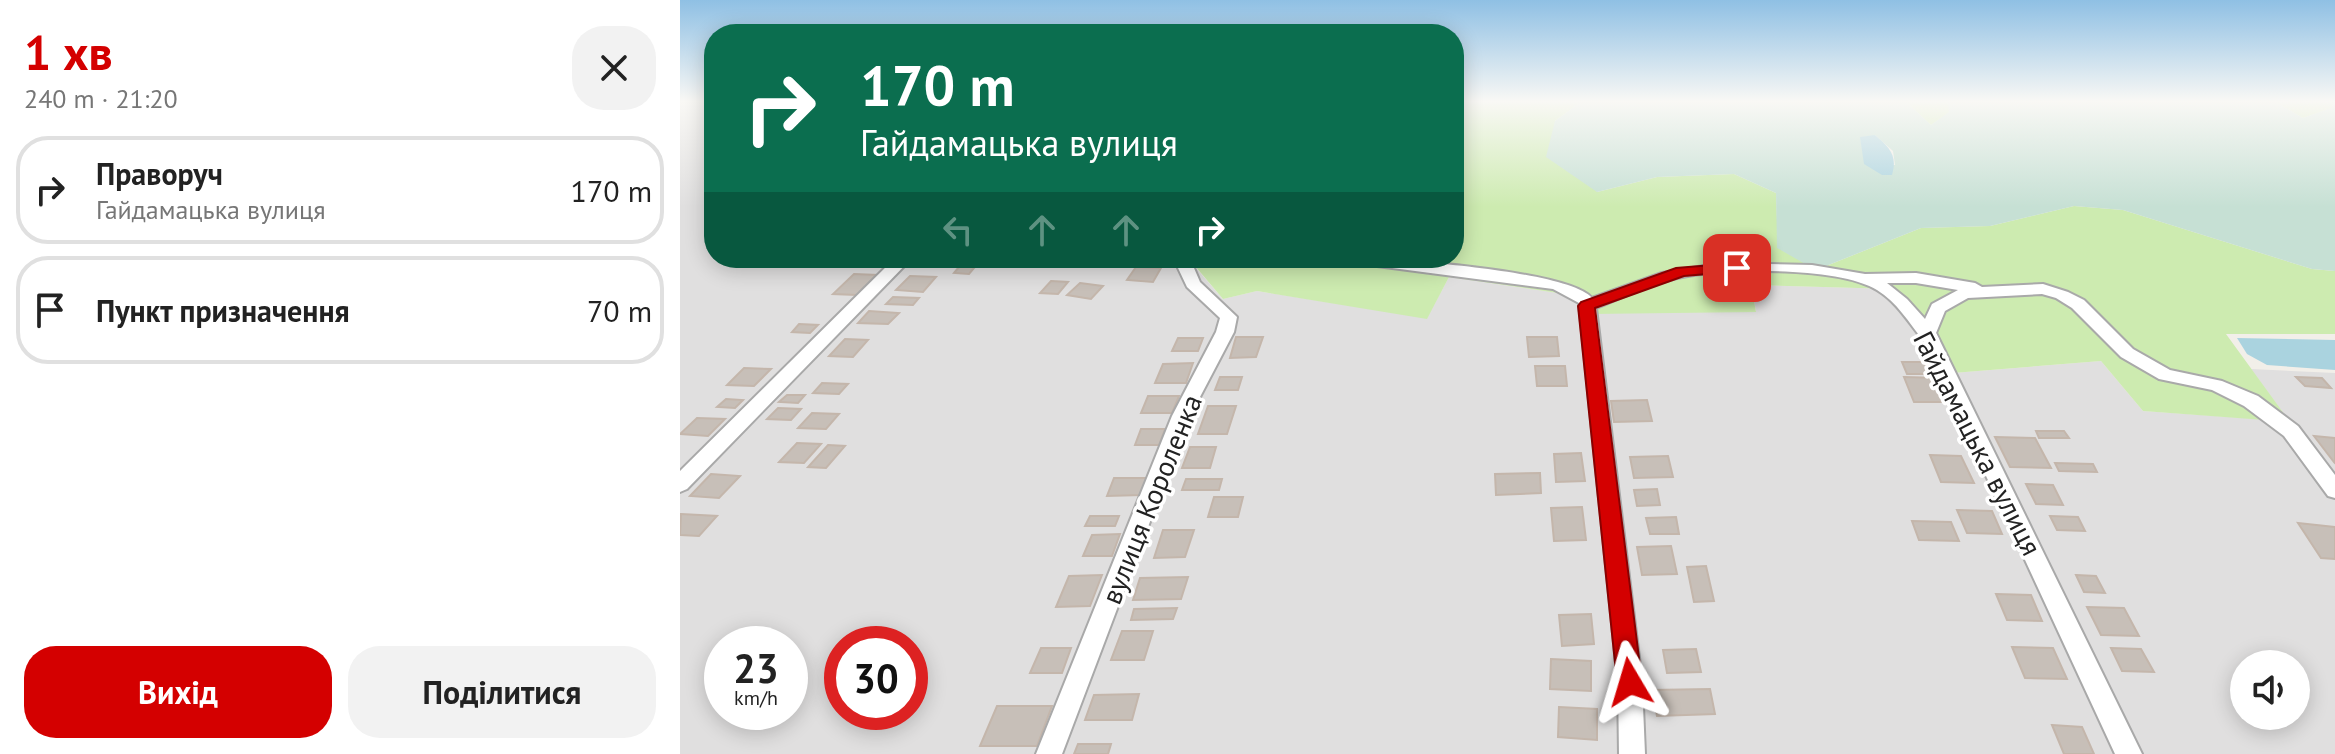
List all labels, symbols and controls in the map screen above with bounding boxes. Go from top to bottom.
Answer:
text: 1 хв [24,21,113,83]
button: close [572,26,656,110]
text: 170 m [860,49,1015,121]
icon: right [728,56,832,160]
text: 240 m · 21:20 [24,82,178,115]
text: Гайдамацька вулиця [860,119,1178,166]
text: Праворуч [96,154,223,193]
icon: right [28,168,72,212]
text: 170 m [571,171,652,210]
text: Гайдамацька вулиця [96,193,326,226]
icon: left [936,208,980,252]
icon: ahead [1020,208,1064,252]
icon: ahead [1104,208,1148,252]
icon: right [1188,208,1232,252]
pin [1703,234,1771,302]
icon: arrive [1715,246,1759,290]
icon: arrive [28,288,72,332]
text: Пункт призначення [96,291,350,330]
text: 70 m [587,291,652,330]
street label: Гайдамацька вулиця [1905,324,2051,562]
street label: вулиця Короленка [1092,389,1210,609]
speed limit sign: 30 [824,626,928,730]
position arrow [1588,640,1672,724]
text: 23 [733,642,779,694]
button: Вихід [24,646,332,738]
button: Поділитися [348,646,656,738]
map controls [2230,650,2310,730]
button: sound [2230,650,2310,730]
text: km/h [734,685,778,711]

